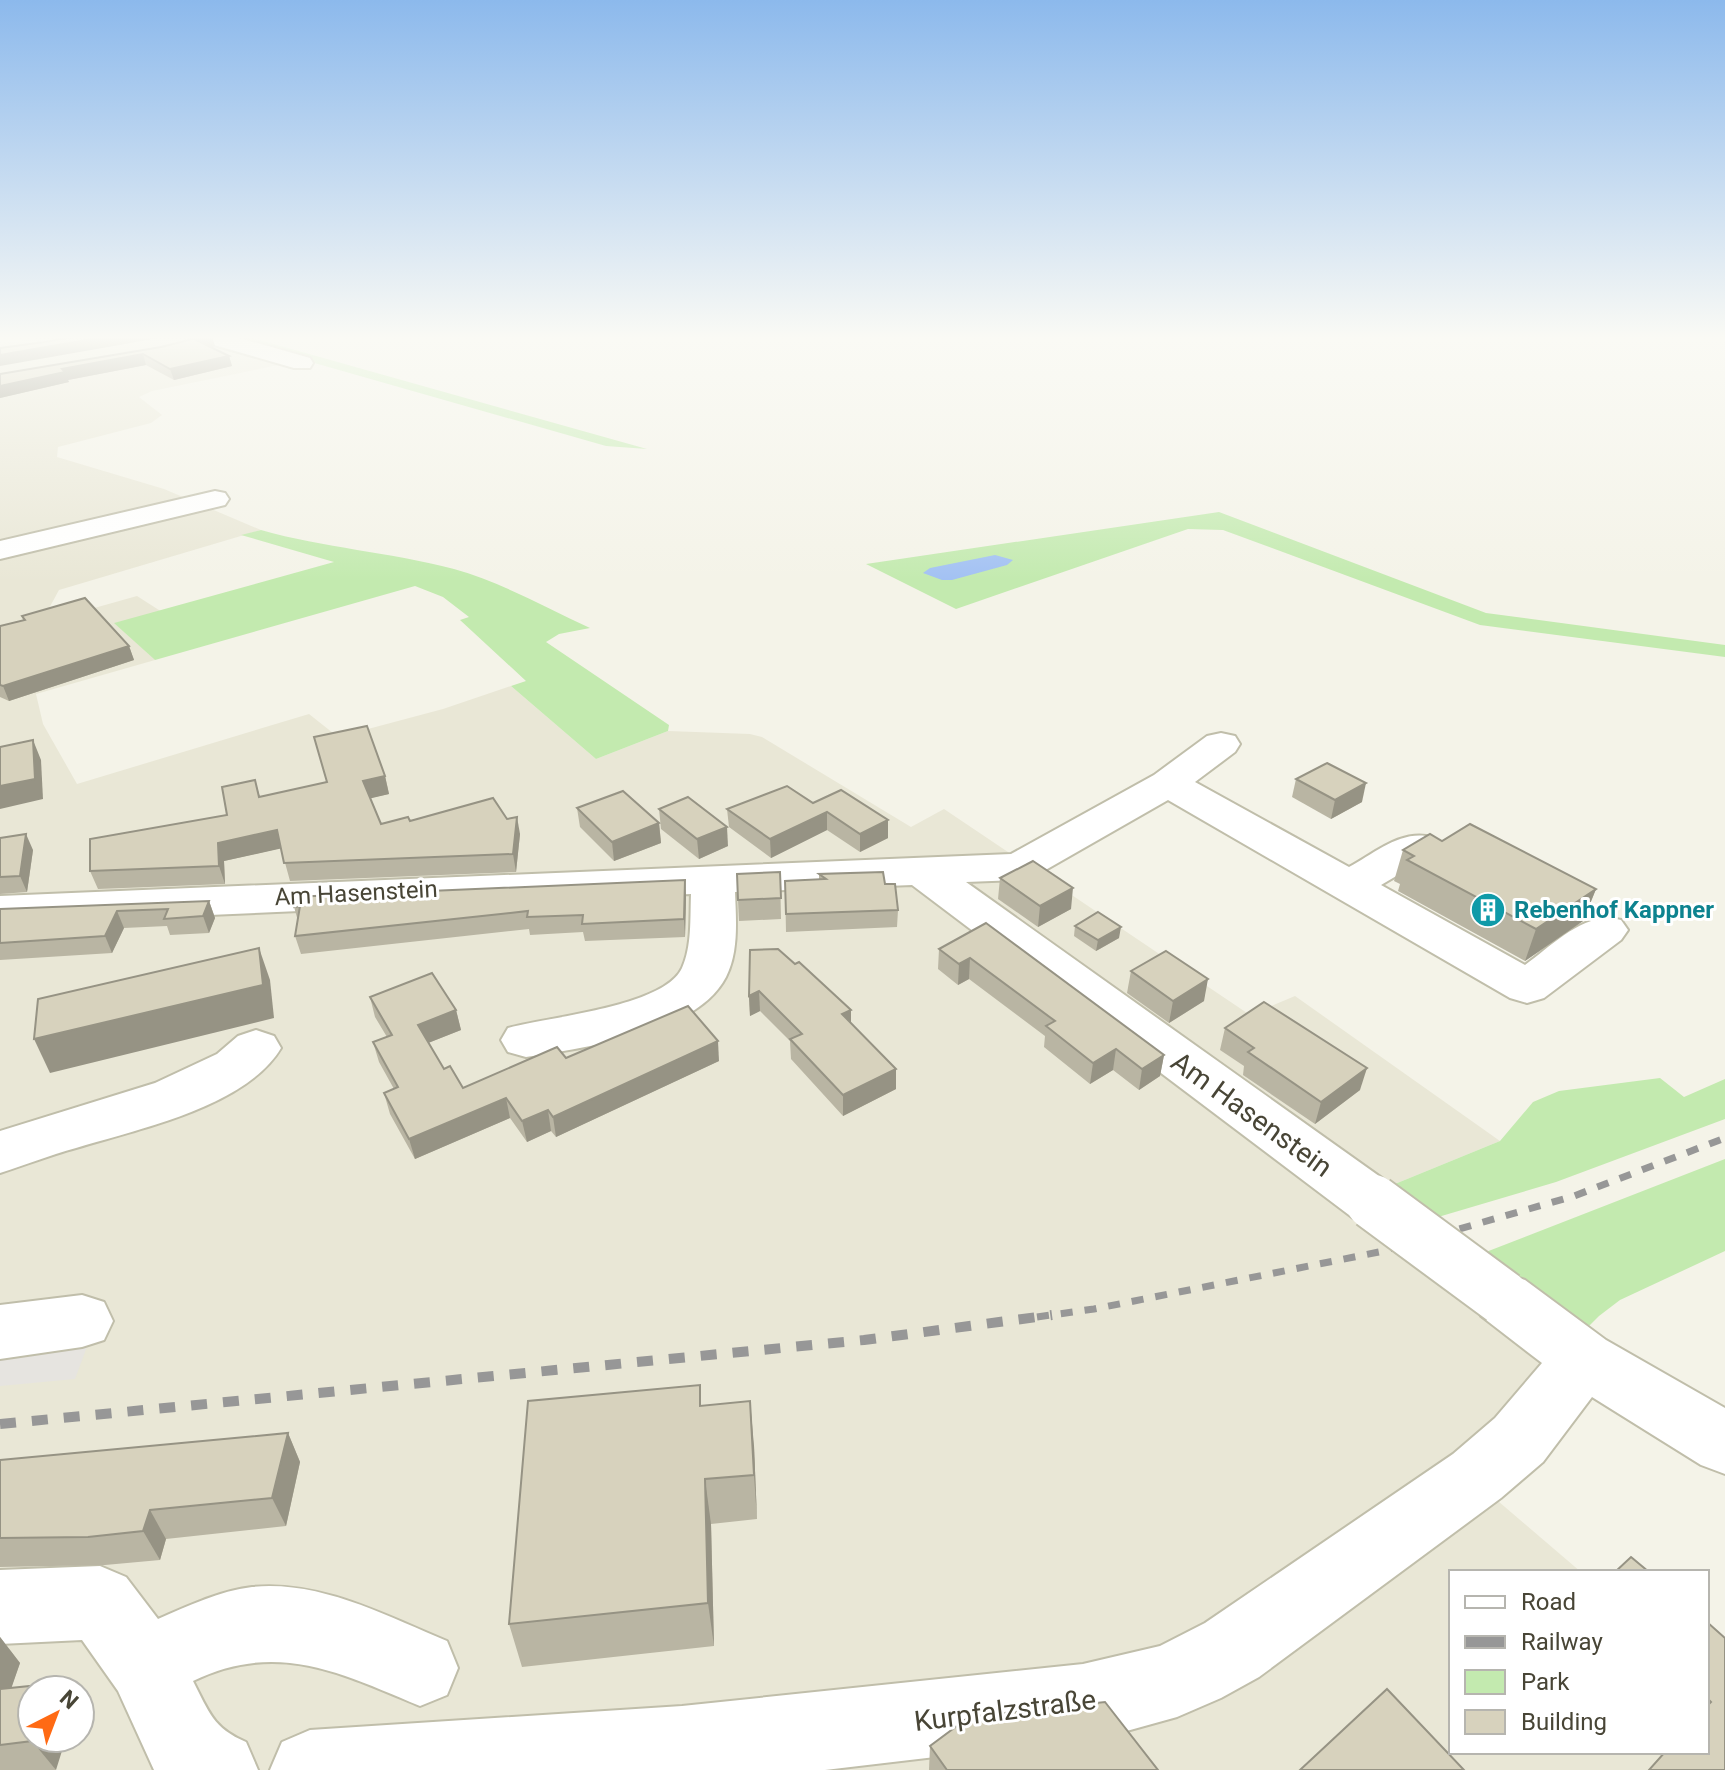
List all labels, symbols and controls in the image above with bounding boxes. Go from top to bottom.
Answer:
street label: Am Hasenstein [274,875,438,911]
building icon: Rebenhof Kappner [1469,891,1507,929]
place label: Rebenhof Kappner [1514,896,1714,924]
street label: Am Hasenstein [1165,1045,1338,1184]
legend [1449,1570,1709,1754]
text: Road [1521,1588,1576,1616]
text: Railway [1521,1628,1603,1656]
text: Park [1521,1668,1570,1696]
north arrow [16,1674,96,1754]
street label: Kurpfalzstraße [912,1683,1098,1738]
text: N [55,1685,83,1714]
text: Building [1521,1708,1607,1736]

